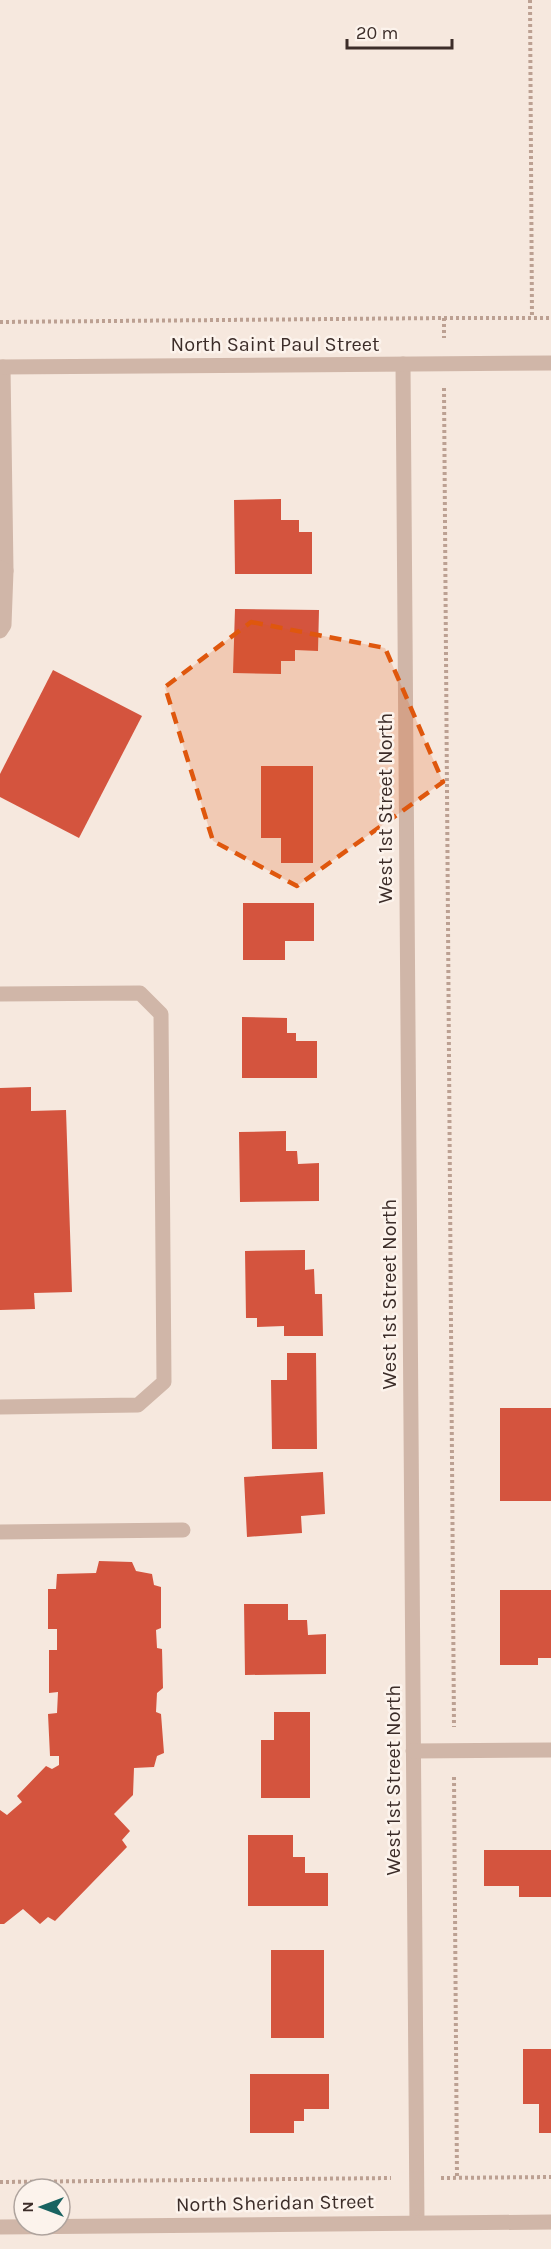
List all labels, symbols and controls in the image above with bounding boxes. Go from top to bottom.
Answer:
scale bar [347,12,452,50]
text: 20 m [356,22,398,44]
street label: North Saint Paul Street [170,333,380,356]
street label: West 1st Street North [374,713,397,903]
street label: West 1st Street North [378,1199,401,1389]
street label: West 1st Street North [382,1685,405,1875]
north arrow [12,2177,72,2237]
street label: North Sheridan Street [176,2190,375,2216]
text: N [18,2201,37,2213]

